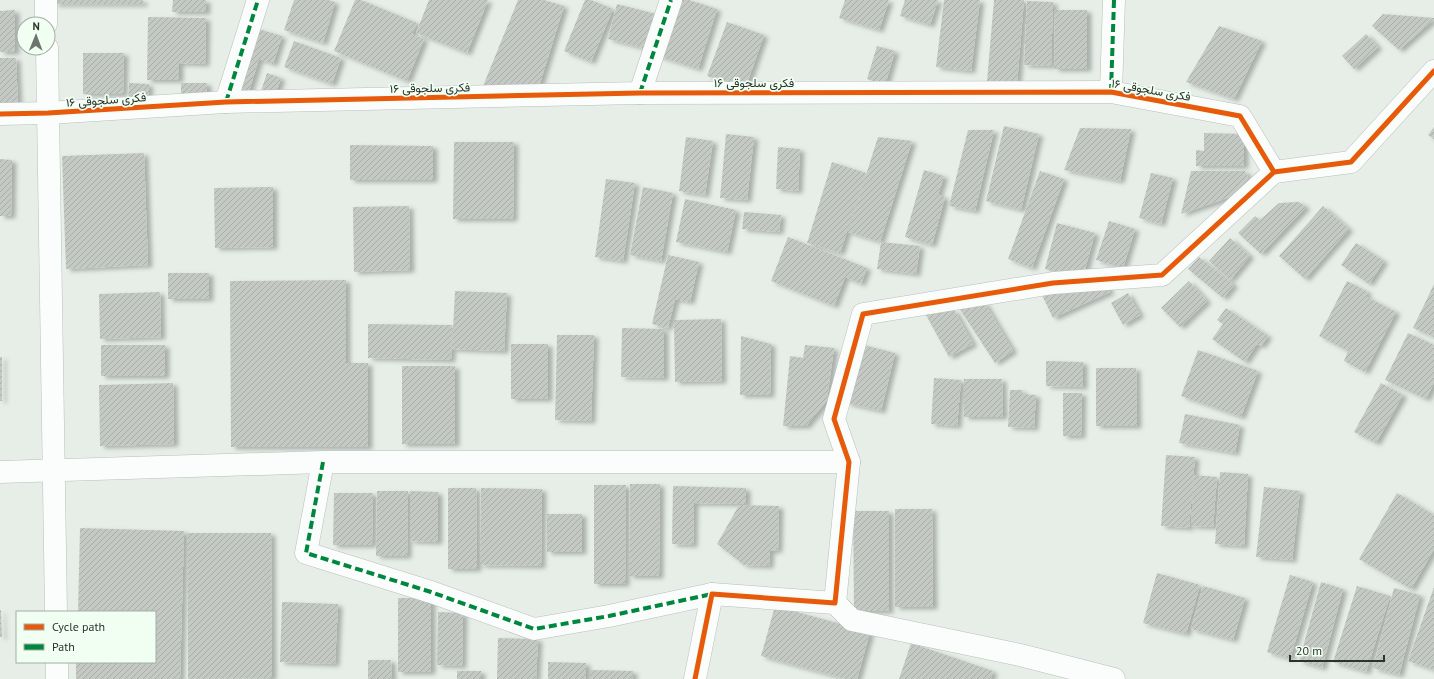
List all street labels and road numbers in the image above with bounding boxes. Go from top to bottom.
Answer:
street label: فکری سلجوقی ۱۶ [714,75,794,91]
street label: فکری سلجوقی ۱۶ [1110,75,1192,105]
street label: فکری سلجوقی ۱۶ [390,79,470,97]
street label: فکری سلجوقی ۱۶ [65,89,147,111]

